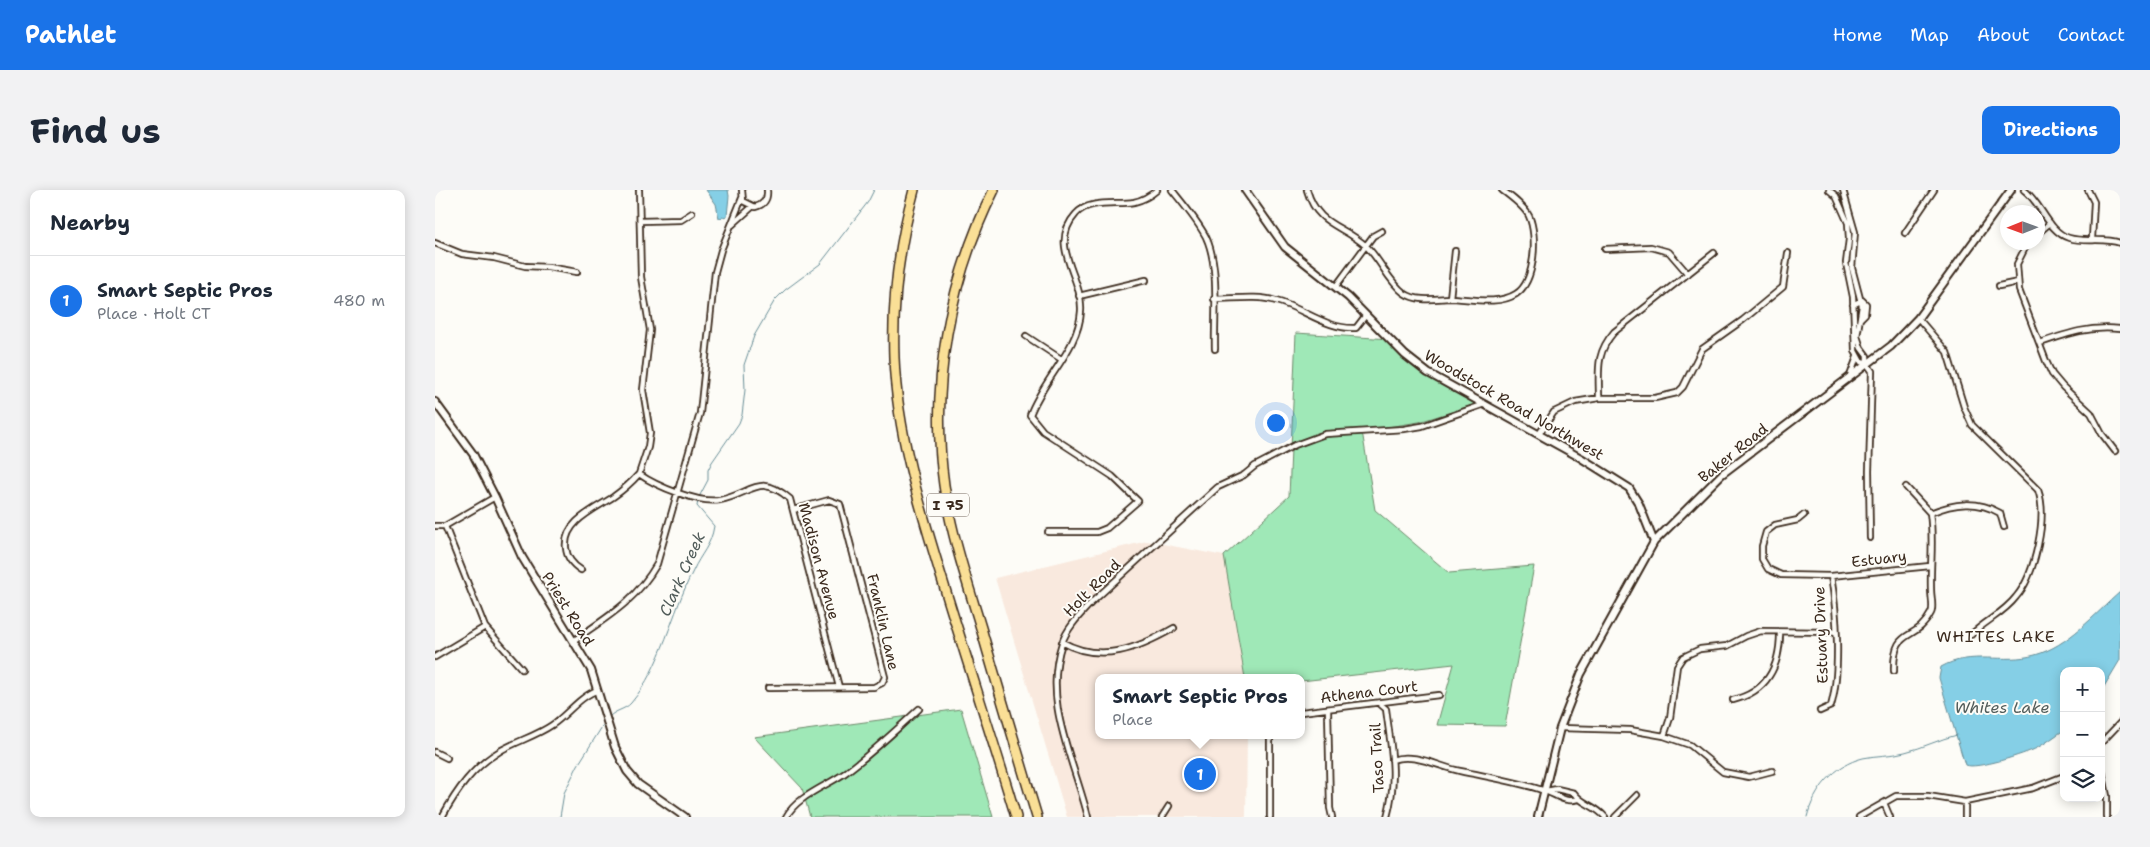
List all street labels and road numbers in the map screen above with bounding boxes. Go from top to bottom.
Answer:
street label: Woodstock Road Northwest [1420,345,1608,465]
street label: Baker Road [1694,418,1772,487]
road number: I 75 [927,494,969,516]
street label: Madison Avenue [794,500,844,622]
street label: Estuary [1850,546,1908,572]
street label: Holt Road [1059,555,1125,621]
street label: Priest Road [537,568,599,650]
street label: Franklin Lane [862,572,904,672]
street label: Estuary Drive [1809,586,1833,684]
street label: Athena Court [1319,676,1419,708]
street label: Taso Trail [1365,722,1389,794]

